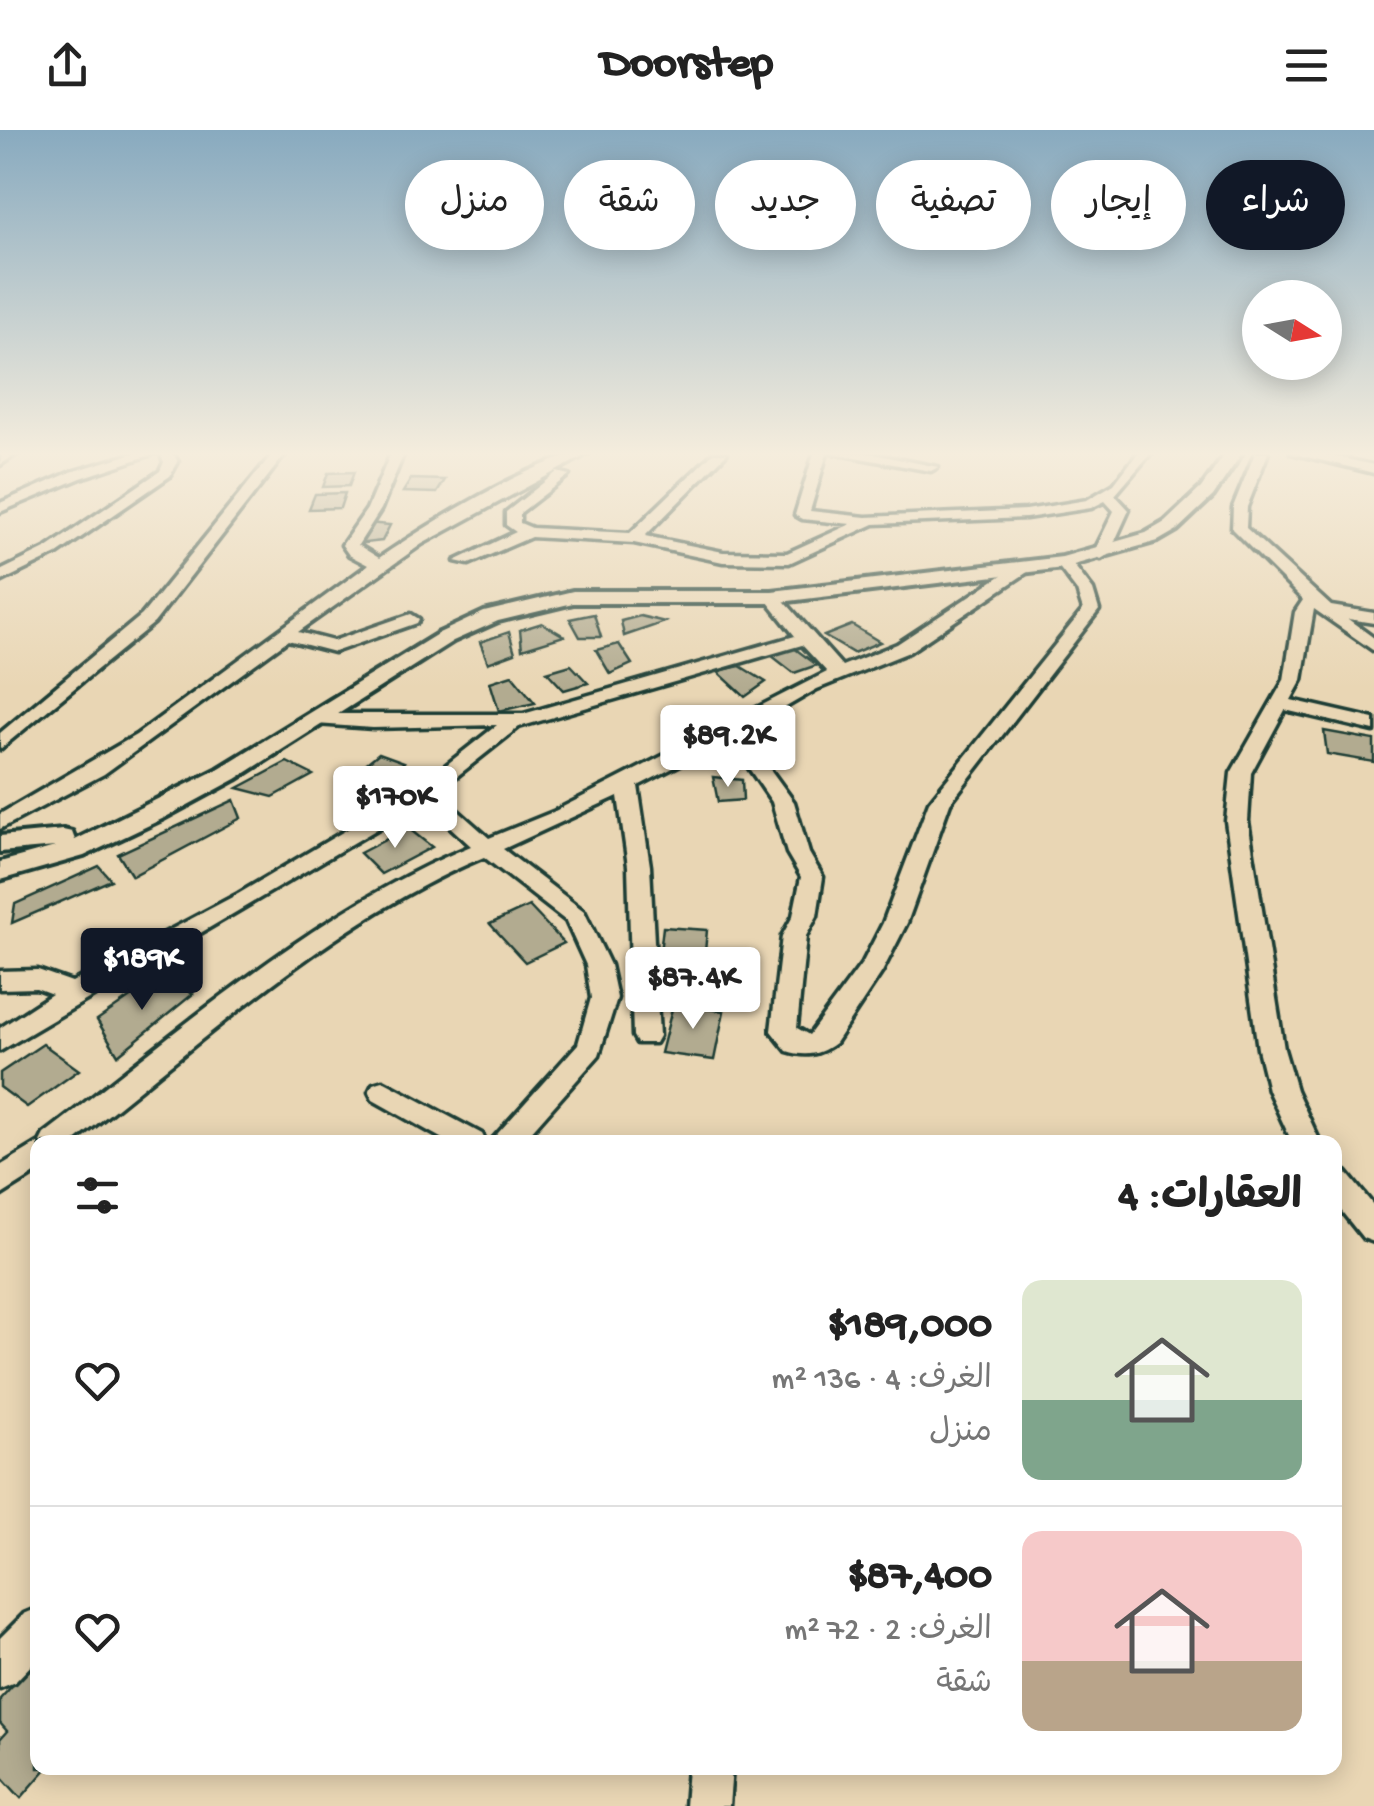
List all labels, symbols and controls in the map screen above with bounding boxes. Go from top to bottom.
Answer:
icon: share [40,38,95,93]
icon: menu [1279,38,1334,93]
text: Doorstep [601,39,773,92]
chip: منزل [405,160,544,250]
chip: شقة [564,160,695,250]
chip: جديد [715,160,856,250]
chip: تصفية [876,160,1031,250]
chip: إيجار [1051,160,1186,250]
chip: شراء [1206,160,1345,250]
north arrow [1242,280,1342,380]
map controls [1242,280,1342,380]
pin: $89.2K [647,705,809,790]
text: $89.2K [682,718,774,756]
pin: $170K [325,766,465,851]
text: $170K [355,779,435,817]
pin: $189K [72,928,212,1013]
text: $189K [103,941,181,979]
pin: $87.4K [612,947,774,1032]
text: $87.4K [647,960,739,998]
icon: filters [70,1168,125,1223]
text: العقارات: 4 [1118,1175,1302,1224]
text: $189,000 [827,1303,992,1352]
icon: home [1102,1320,1222,1440]
icon: heart [70,1353,125,1408]
text: الغرف: 4 · 136 m² [772,1362,992,1400]
text: منزل [929,1415,992,1453]
text: $87,400 [848,1554,992,1603]
icon: home [1102,1571,1222,1691]
icon: heart [70,1604,125,1659]
text: الغرف: 2 · 72 m² [784,1613,992,1651]
text: شقة [936,1666,992,1704]

